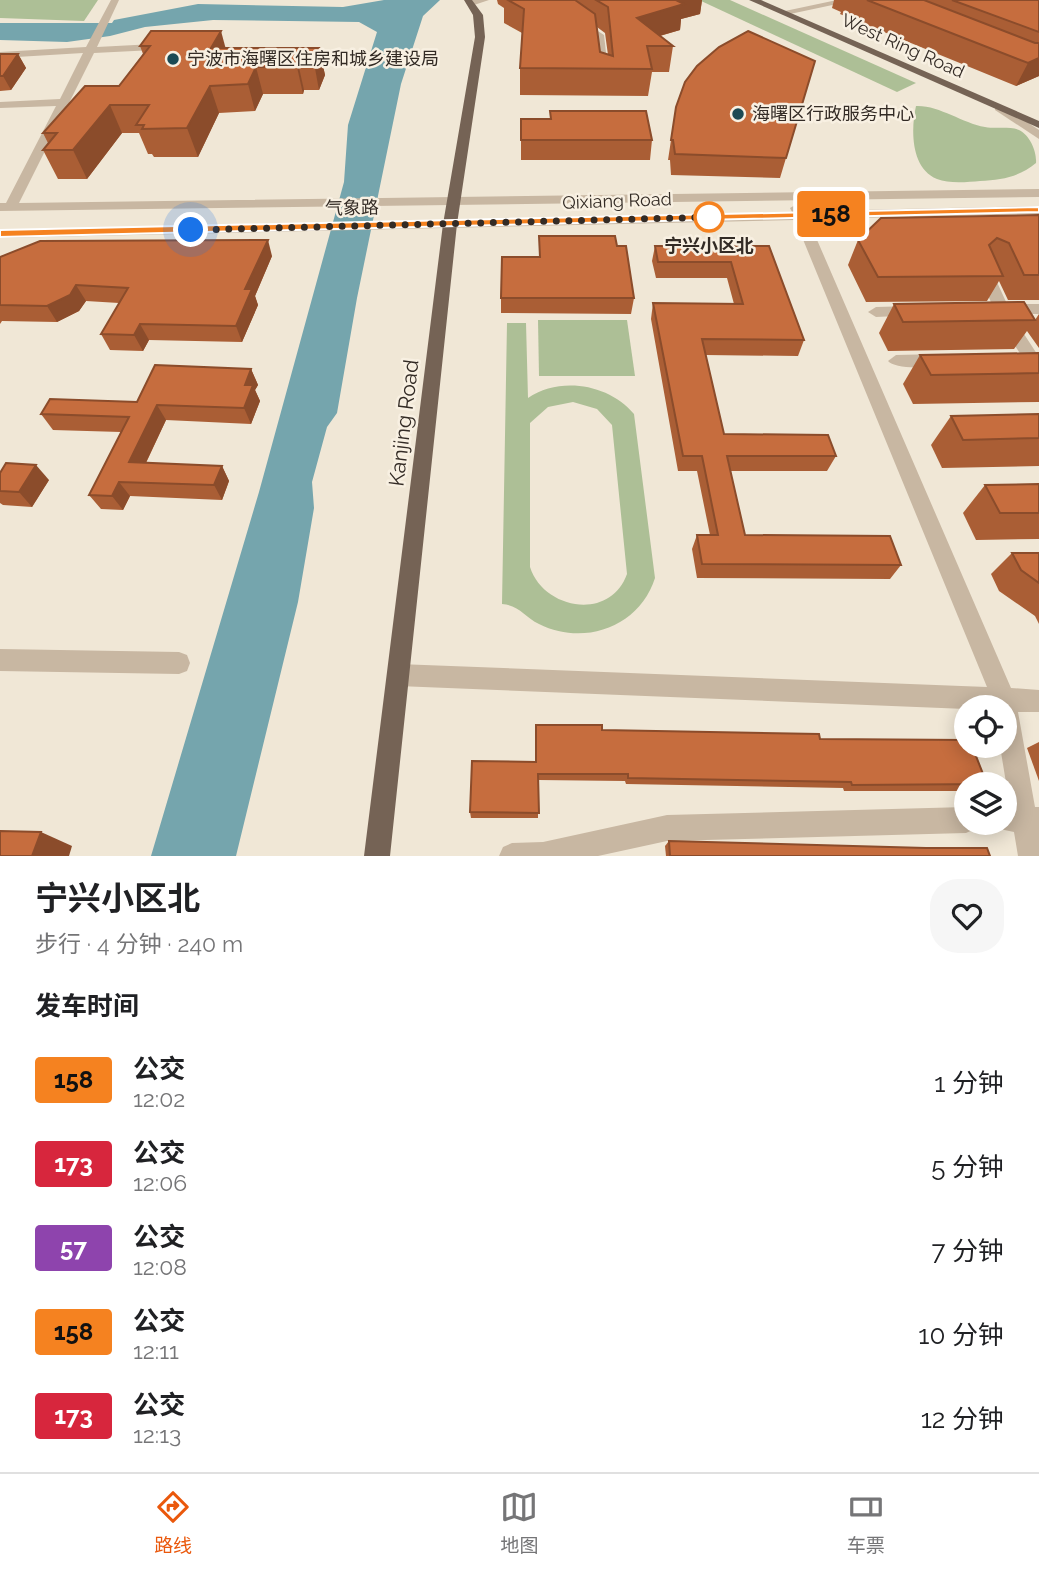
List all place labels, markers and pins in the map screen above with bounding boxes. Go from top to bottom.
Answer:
place label: 宁波市海曙区住房和城乡建设局 [187,48,439,69]
marker: 宁波市海曙区住房和城乡建设局 [165,51,181,67]
place label: 海曙区行政服务中心 [752,103,914,124]
marker: 海曙区行政服务中心 [730,106,746,122]
marker: 宁兴小区北 [694,202,724,232]
place label: 宁兴小区北 [664,235,754,256]

